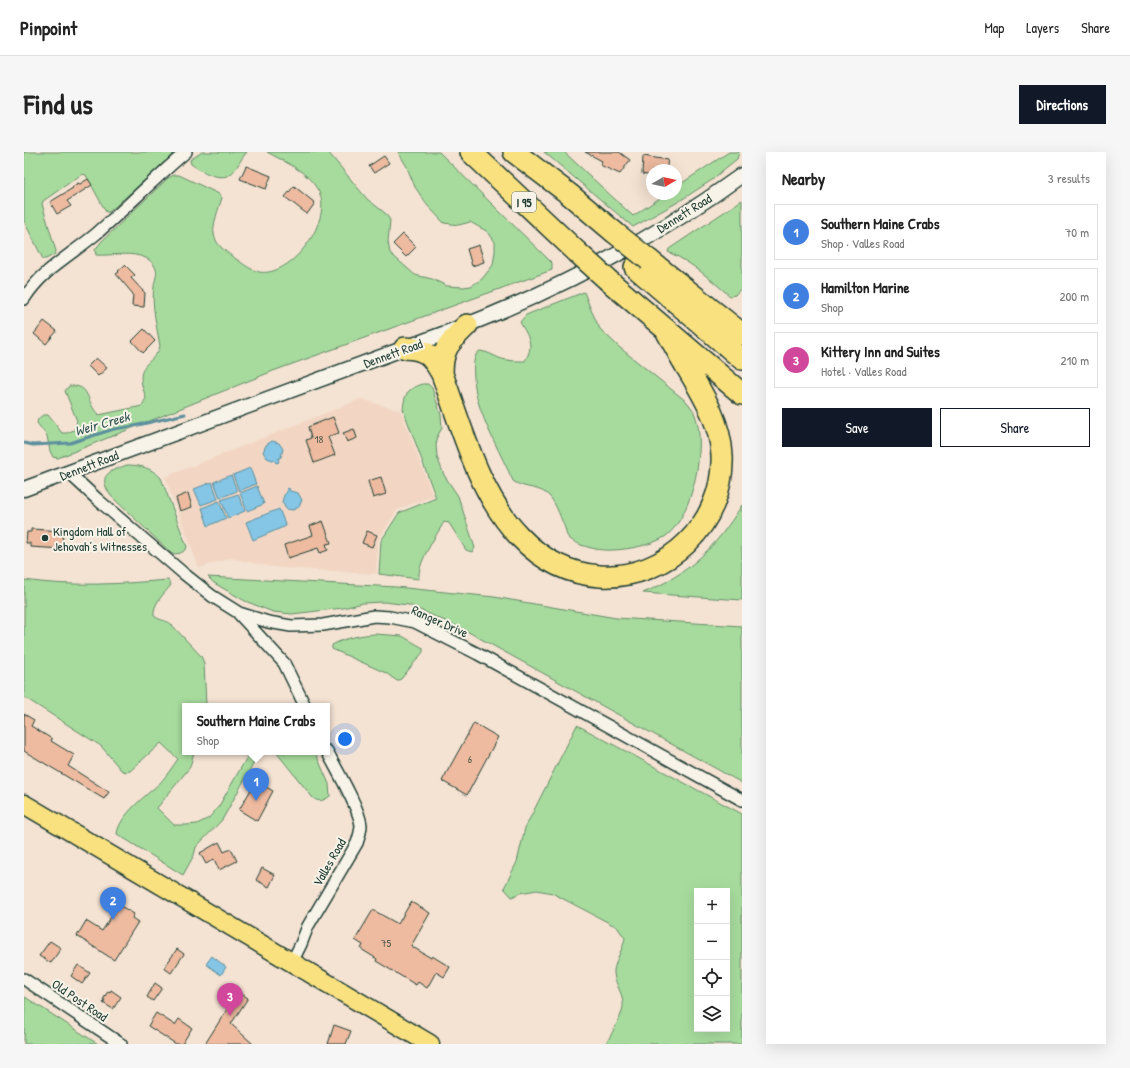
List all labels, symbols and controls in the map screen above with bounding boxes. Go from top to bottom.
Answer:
text: Pinpoint [20,15,77,41]
text: Map [984,18,1004,37]
text: Layers [1026,18,1059,37]
text: Share [1081,18,1110,37]
text: Find us [24,85,93,123]
button: Directions [1019,85,1106,124]
north arrow [646,164,682,200]
text: Nearby [782,167,825,190]
text: 3 results [1048,169,1090,187]
street label: Dennett Road [653,189,715,237]
road number: I 95 [512,192,536,212]
text: Southern Maine Crabs [821,213,940,234]
text: 1 [794,223,798,241]
text: 70 m [1065,223,1089,241]
text: Shop · Valles Road [821,234,904,252]
text: Hamilton Marine [821,277,910,298]
text: 2 [793,287,799,305]
text: 200 m [1059,287,1089,305]
text: Shop [821,298,843,316]
street label: Dennett Road [361,334,425,372]
text: Kittery Inn and Suites [821,341,940,362]
text: 3 [793,351,799,369]
text: 210 m [1061,351,1089,369]
text: Hotel · Valles Road [821,362,907,380]
water label: Weir Creek [72,406,133,440]
button: Save [782,408,932,447]
button: Share [940,408,1090,447]
house number: 18 [315,432,324,446]
street label: Dennett Road [57,446,121,484]
place label: Kingdom Hall of Jehovah’s Witnesses [53,522,147,555]
marker: Kingdom Hall of Jehovah’s Witnesses [40,533,50,543]
street label: Ranger Drive [409,601,471,641]
popup [182,703,330,755]
text: Southern Maine Crabs [197,710,315,731]
your location [335,729,355,749]
text: Shop [197,731,219,749]
house number: 6 [468,752,473,766]
pin: 1 [243,768,269,801]
street label: Valles Road [308,835,350,889]
pin: 2 [100,887,126,920]
map controls [694,888,730,1032]
button: + [694,888,730,924]
button: − [694,924,730,960]
house number: 75 [381,936,391,950]
button: locate [694,960,730,996]
street label: Old Post Road [48,975,112,1025]
pin: 3 [217,983,243,1016]
button: layers [694,996,730,1032]

